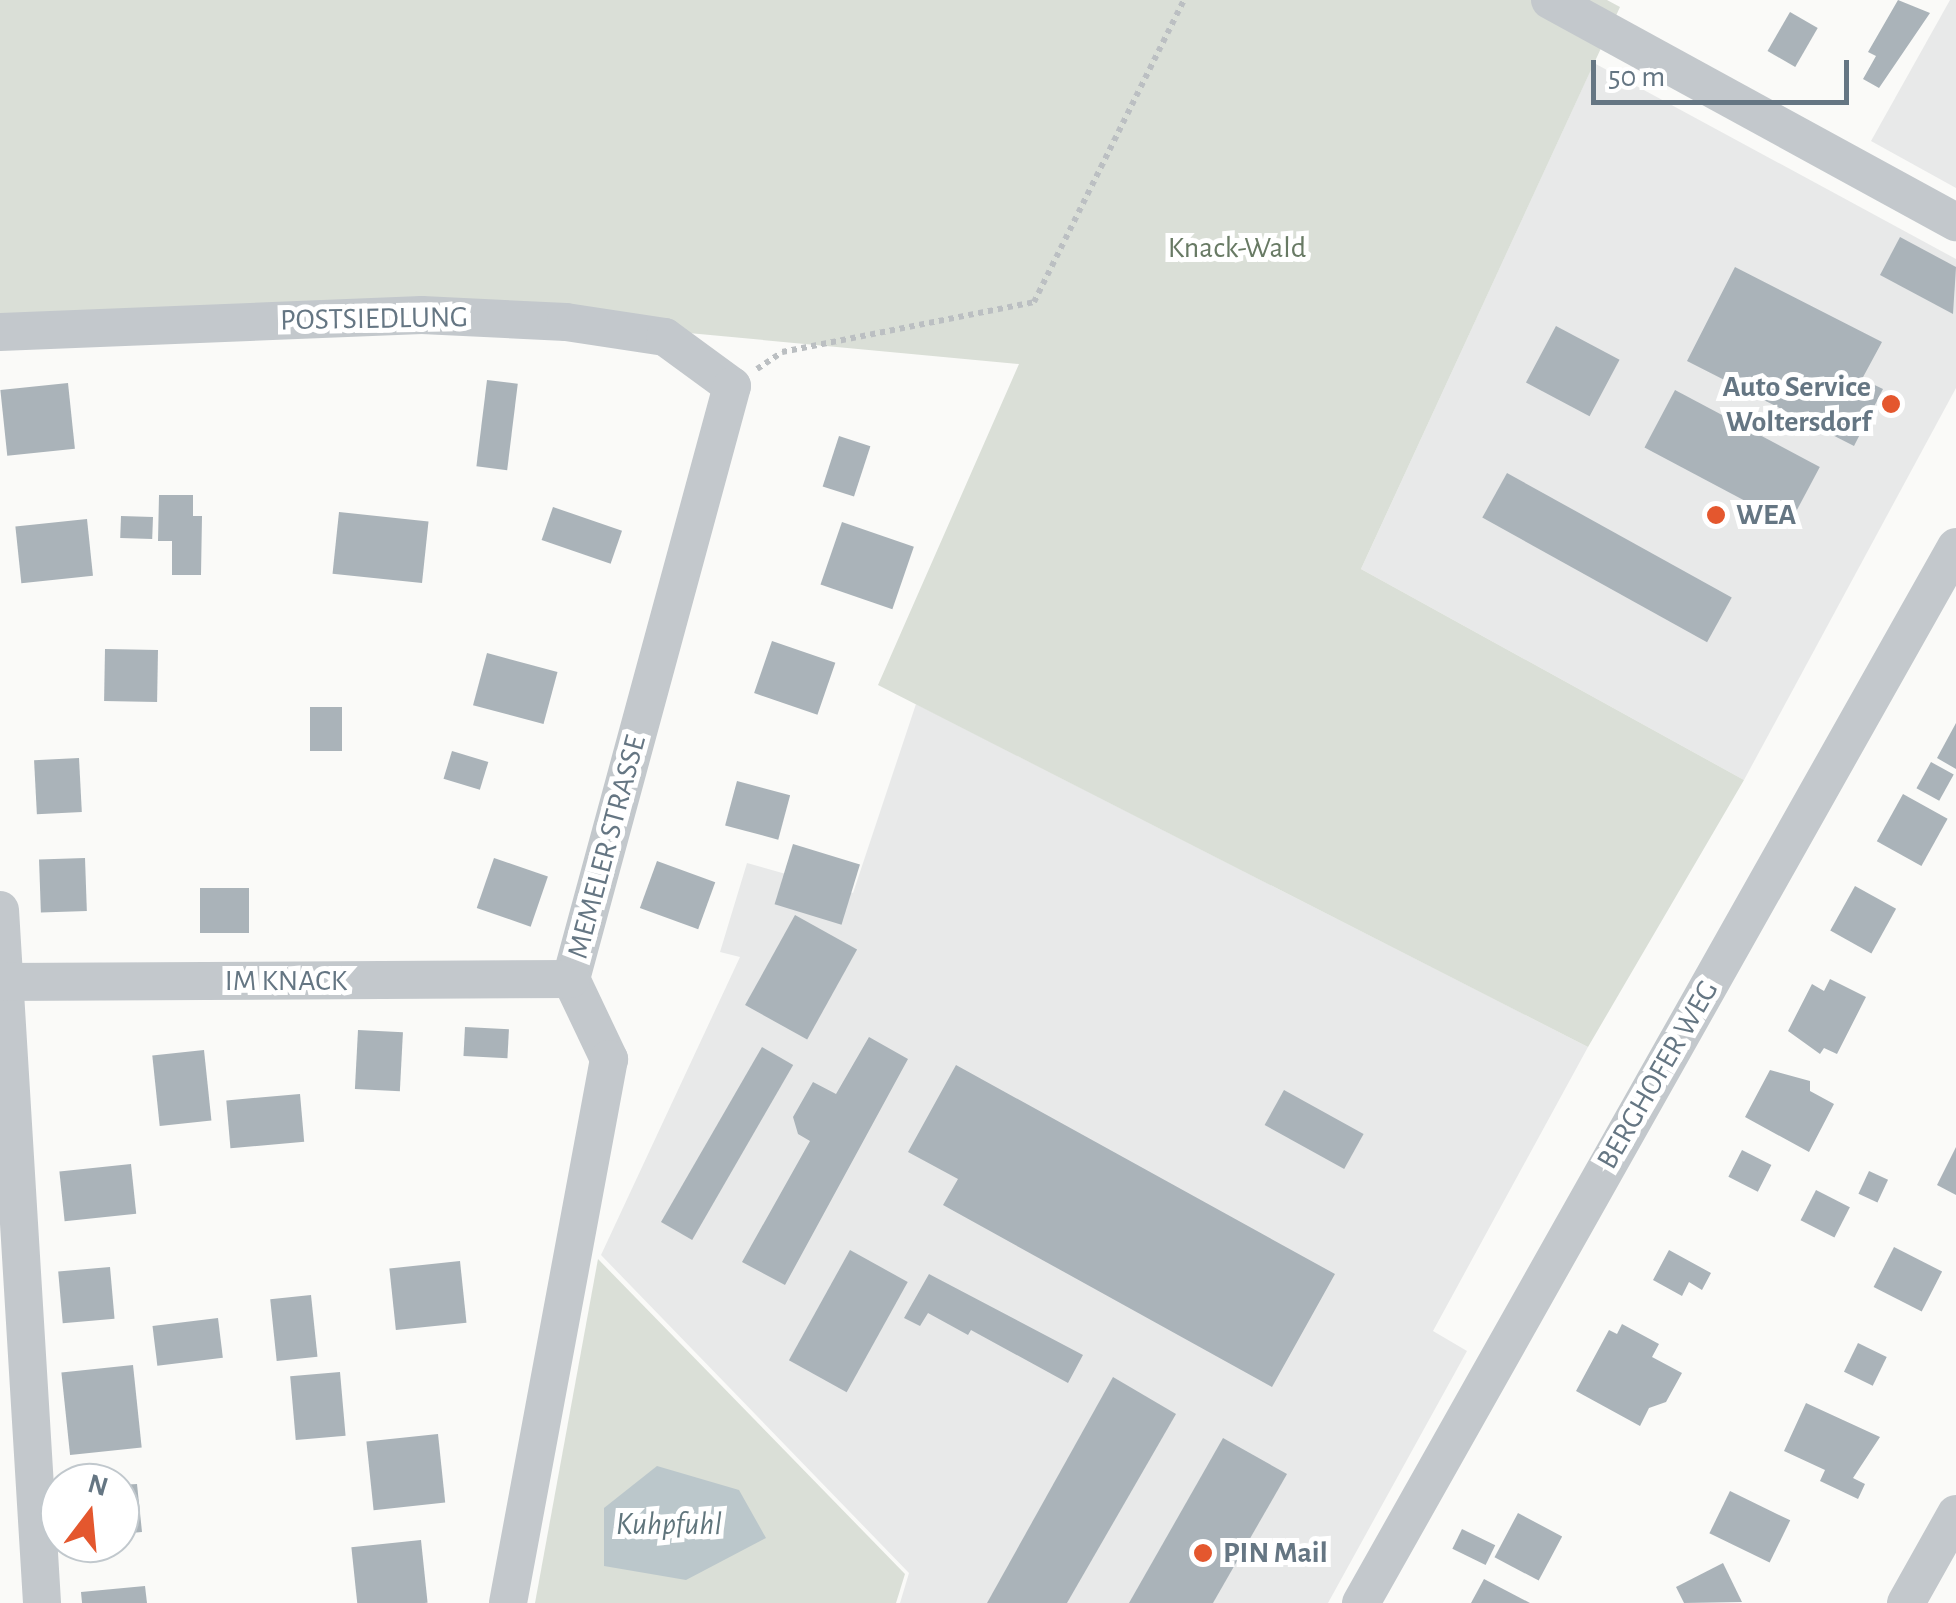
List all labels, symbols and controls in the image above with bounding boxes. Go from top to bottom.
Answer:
scale bar [1596,40,1854,102]
text: 50 m [1608,62,1665,92]
park label: Knack-Wald [1168,230,1306,266]
street label: POSTSIEDLUNG [280,299,468,339]
place label: Auto Service Woltersdorf [1723,369,1871,440]
marker: Auto Service Woltersdorf [1880,393,1902,415]
place label: WEA [1736,497,1796,533]
marker: WEA [1705,504,1727,526]
street label: MEMELER STRASSE [560,731,654,963]
street label: IM KNACK [225,963,347,999]
street label: BERGHOFER WEG [1589,974,1727,1176]
north arrow [40,1463,140,1563]
text: N [85,1470,111,1502]
water label: Kuhpfuhl [616,1505,722,1543]
place label: PIN Mail [1223,1535,1328,1571]
marker: PIN Mail [1192,1542,1214,1564]

